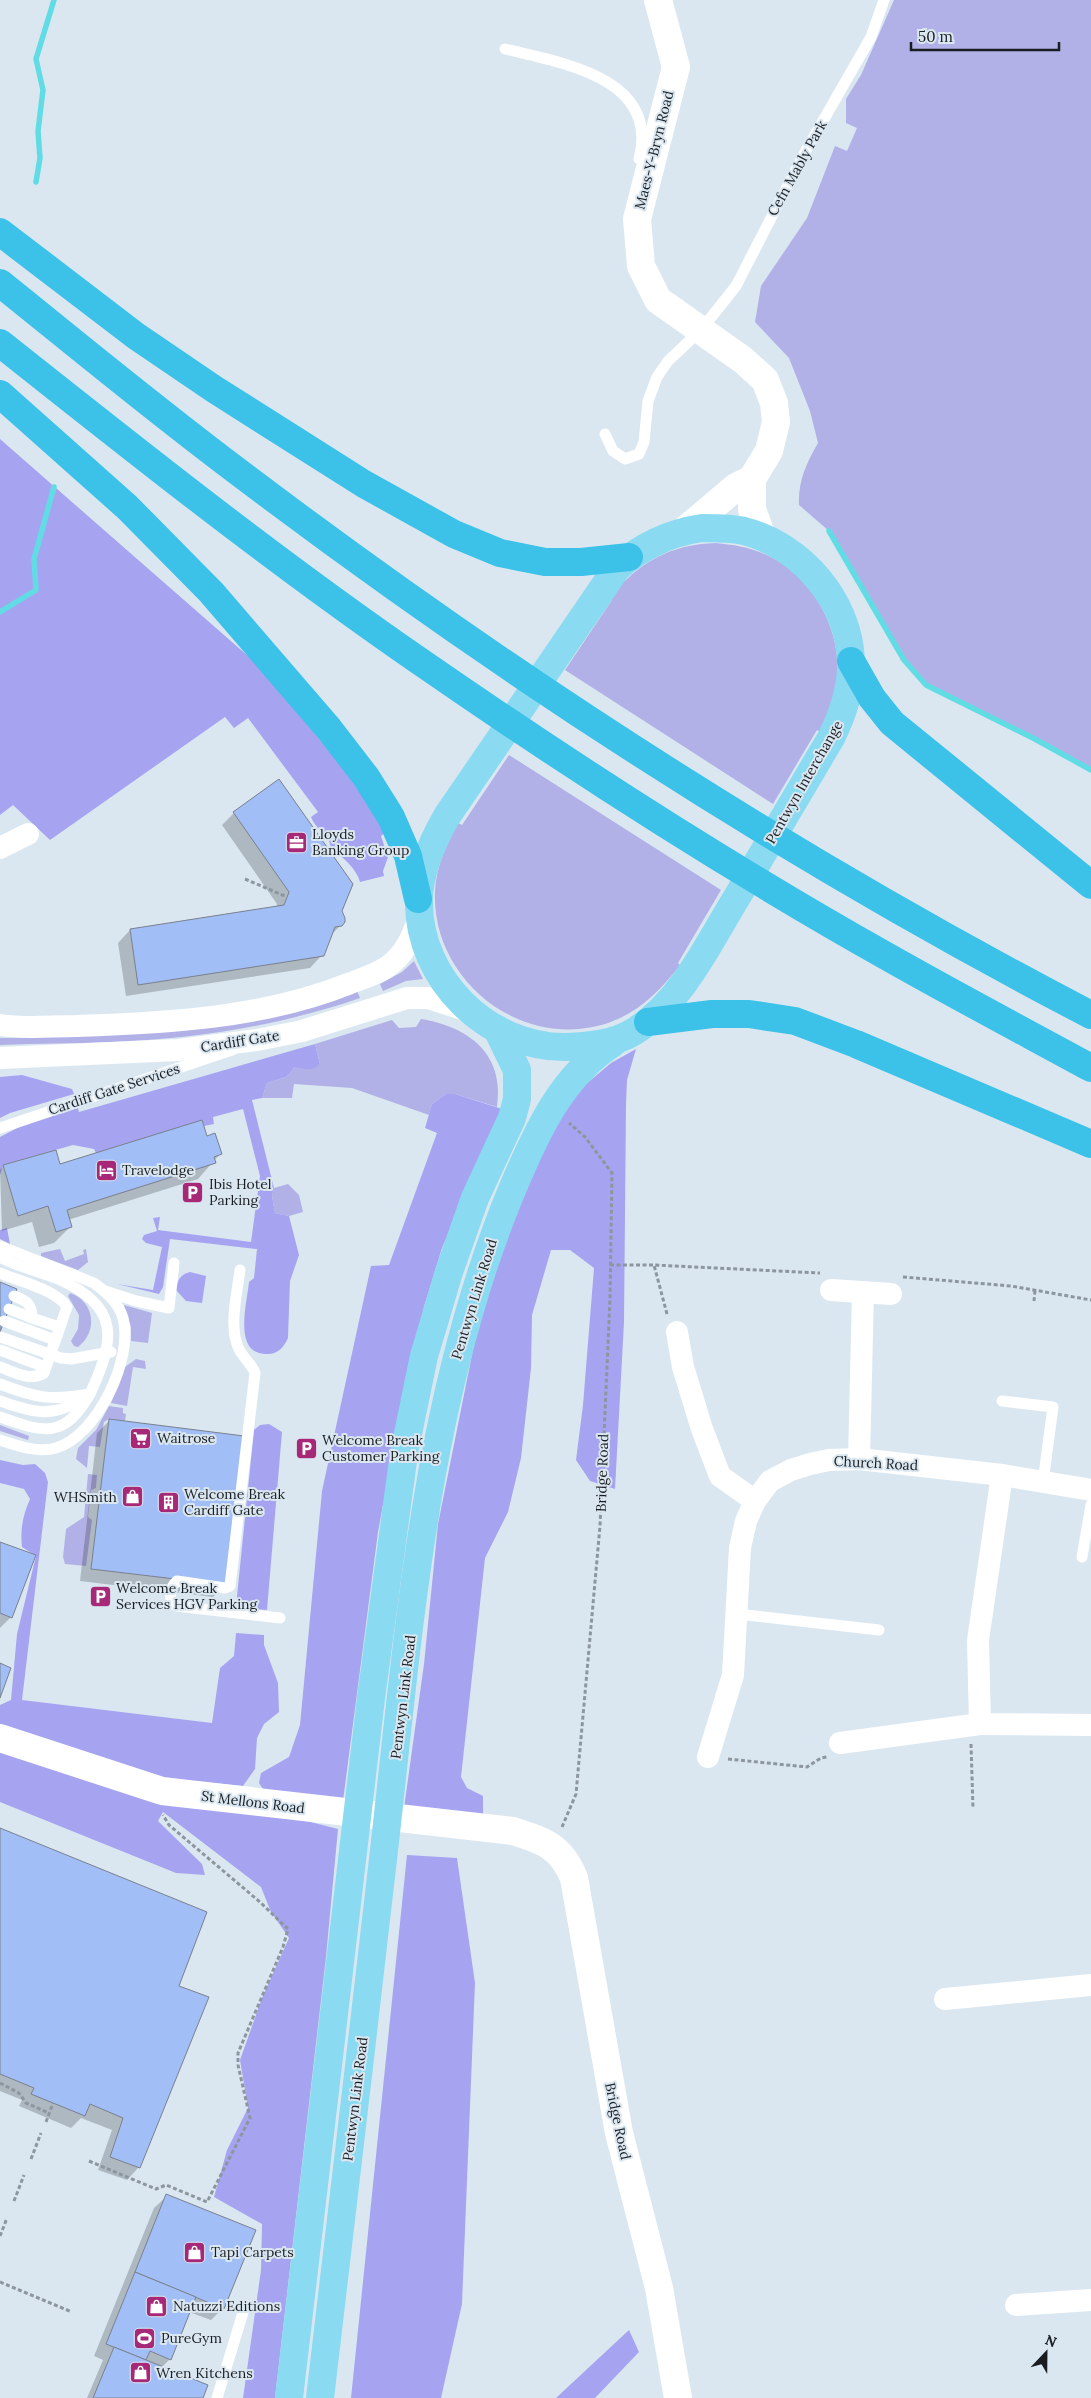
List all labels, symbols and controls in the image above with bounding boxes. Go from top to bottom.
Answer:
scale bar [911,20,1058,52]
text: 50 m [918,27,953,46]
street label: Maes-Y-Bryn Road [631,89,677,211]
street label: Cefn Mably Park [763,117,831,219]
street label: Pentwyn Interchange [761,717,847,847]
place label: Lloyds Banking Group [312,825,409,859]
office icon: Lloyds Banking Group [284,830,308,854]
street label: Cardiff Gate [199,1026,281,1056]
street label: Cardiff Gate Services [46,1059,182,1119]
hotel icon: Travelodge [94,1158,118,1182]
place label: Travelodge [122,1161,194,1179]
place label: Ibis Hotel Parking [209,1175,272,1209]
parking icon: Ibis Hotel Parking [181,1180,205,1204]
street label: Pentwyn Link Road [447,1237,501,1361]
supermarket icon: Waitrose [129,1426,153,1450]
place label: Waitrose [157,1429,216,1447]
place label: Welcome Break Customer Parking [322,1431,440,1465]
street label: Bridge Road [592,1434,612,1512]
parking icon: Welcome Break Customer Parking [294,1436,318,1460]
street label: Church Road [833,1452,919,1474]
shop icon: WHSmith [121,1485,145,1509]
place label: Welcome Break Cardiff Gate [184,1485,285,1519]
place label: WHSmith [54,1488,117,1506]
building icon: Welcome Break Cardiff Gate [156,1490,180,1514]
place label: Welcome Break Services HGV Parking [116,1579,258,1613]
parking icon: Welcome Break Services HGV Parking [88,1584,112,1608]
street label: Pentwyn Link Road [386,1634,420,1760]
street label: St Mellons Road [200,1787,306,1817]
street label: Pentwyn Link Road [338,2036,372,2162]
street label: Bridge Road [601,2081,635,2161]
shop icon: Tapi Carpets [183,2240,207,2264]
place label: Tapi Carpets [211,2243,294,2261]
shop icon: Natuzzi Editions [145,2294,169,2318]
place label: Natuzzi Editions [173,2297,280,2315]
sports icon: PureGym [133,2326,157,2350]
north arrow [1021,2328,1071,2378]
place label: PureGym [161,2329,222,2347]
text: N [1042,2331,1059,2351]
shop icon: Wren Kitchens [128,2361,152,2385]
place label: Wren Kitchens [156,2364,253,2382]

